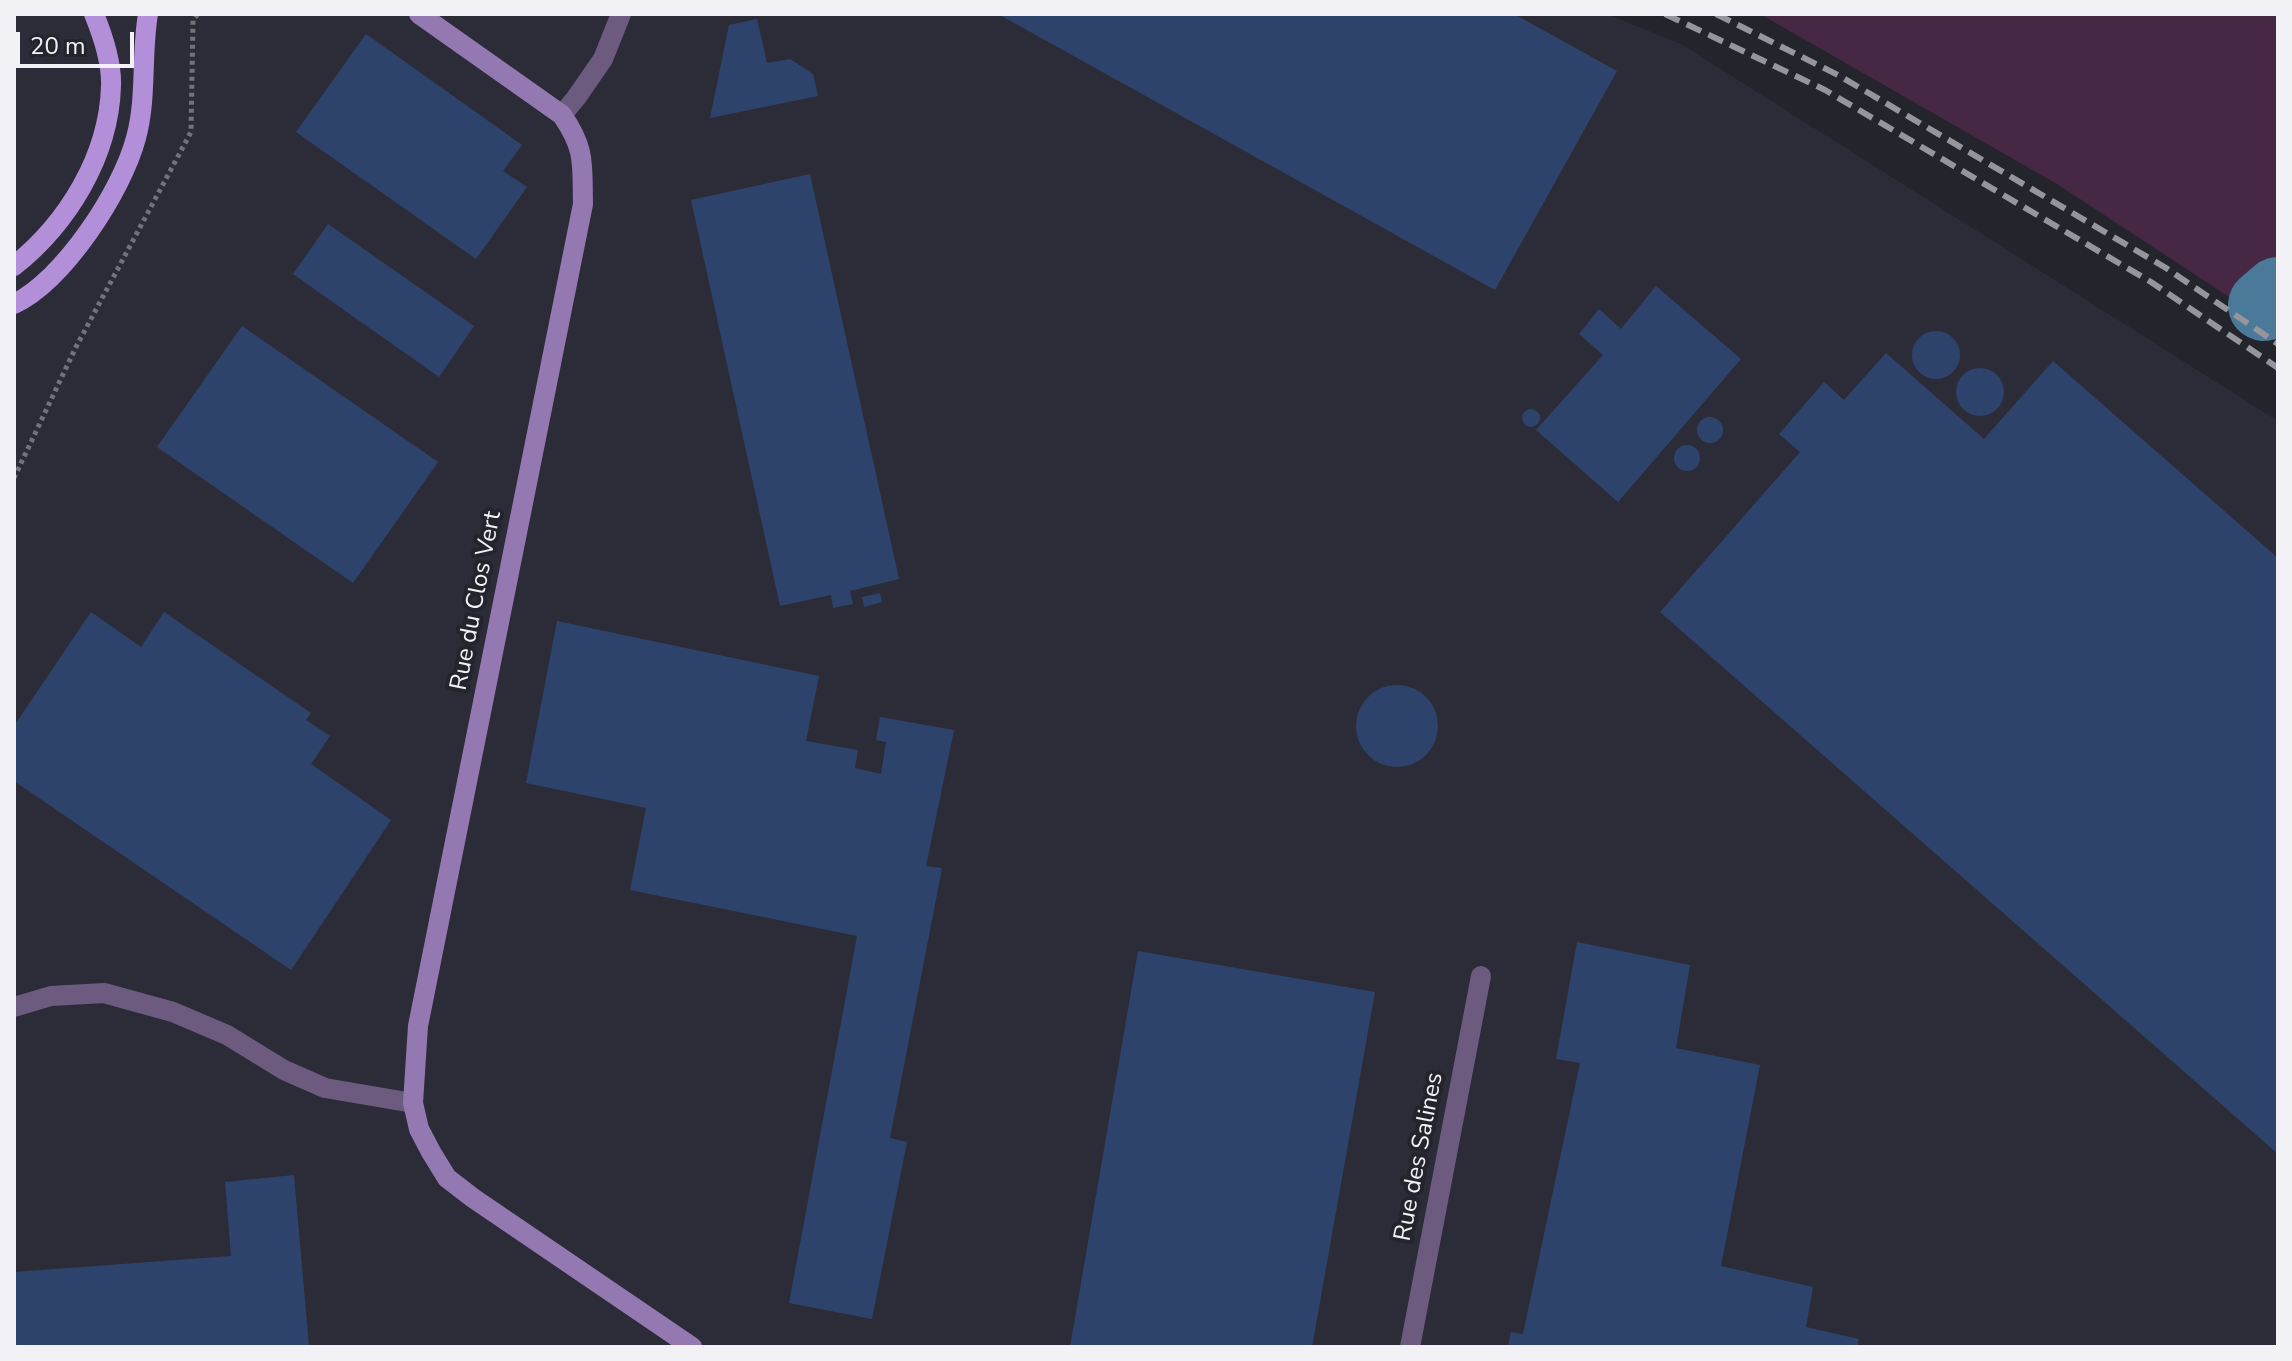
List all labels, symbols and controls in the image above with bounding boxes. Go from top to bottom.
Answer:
scale bar [20,16,138,66]
text: 20 m [30,30,86,62]
street label: Rue du Clos Vert [446,509,508,693]
street label: Rue des Salines [1390,1070,1450,1244]

